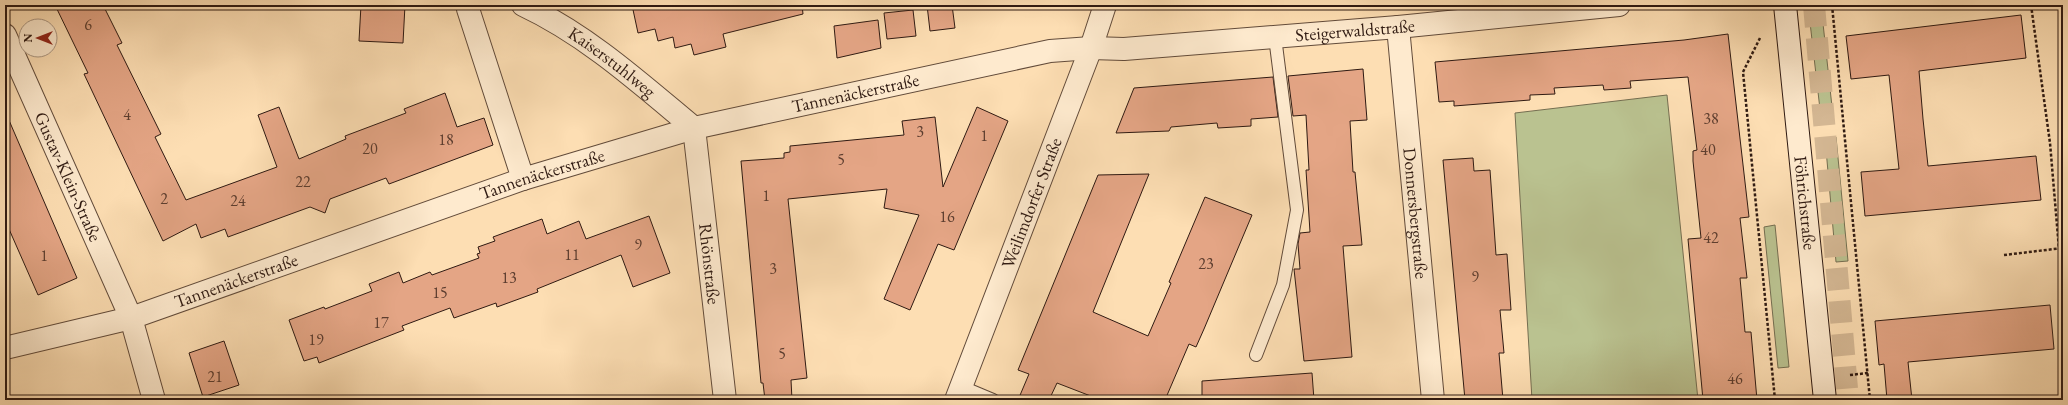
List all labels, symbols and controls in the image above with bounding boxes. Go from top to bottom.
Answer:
street label: Steigerwaldstraße [1294,13,1416,46]
house number: 6 [84,14,92,35]
north arrow [18,18,58,58]
street label: Kaiserstuhlweg [564,21,661,102]
text: N [21,33,35,42]
street label: Tannenäckerstraße [789,68,921,118]
house number: 4 [123,104,131,125]
street label: Gustav-Klein-Straße [30,108,107,245]
house number: 38 [1703,108,1719,129]
house number: 3 [916,121,924,142]
house number: 1 [980,125,988,146]
house number: 18 [438,129,454,150]
street label: Weilimdorfer Straße [996,134,1067,271]
house number: 20 [362,138,378,159]
house number: 40 [1700,139,1716,160]
street label: Tannenäckerstraße [476,143,607,205]
street label: Donnersbergstraße [1398,147,1434,280]
house number: 5 [837,149,845,170]
street label: Föhrichstraße [1789,155,1822,251]
house number: 22 [295,171,311,192]
house number: 1 [762,185,770,206]
house number: 2 [160,188,168,209]
house number: 24 [230,190,246,211]
house number: 16 [939,206,955,227]
street label: Rhönstraße [694,222,726,306]
house number: 42 [1703,227,1719,248]
house number: 9 [634,234,642,255]
house number: 11 [564,244,580,265]
house number: 1 [40,245,48,266]
street label: Tannenäckerstraße [171,248,301,313]
house number: 23 [1198,253,1214,274]
house number: 3 [769,258,777,279]
house number: 9 [1471,266,1479,287]
house number: 13 [501,267,517,288]
house number: 15 [432,282,448,303]
house number: 17 [373,312,389,333]
house number: 19 [308,329,324,350]
house number: 5 [778,343,786,364]
house number: 21 [207,366,223,387]
house number: 46 [1727,368,1743,389]

